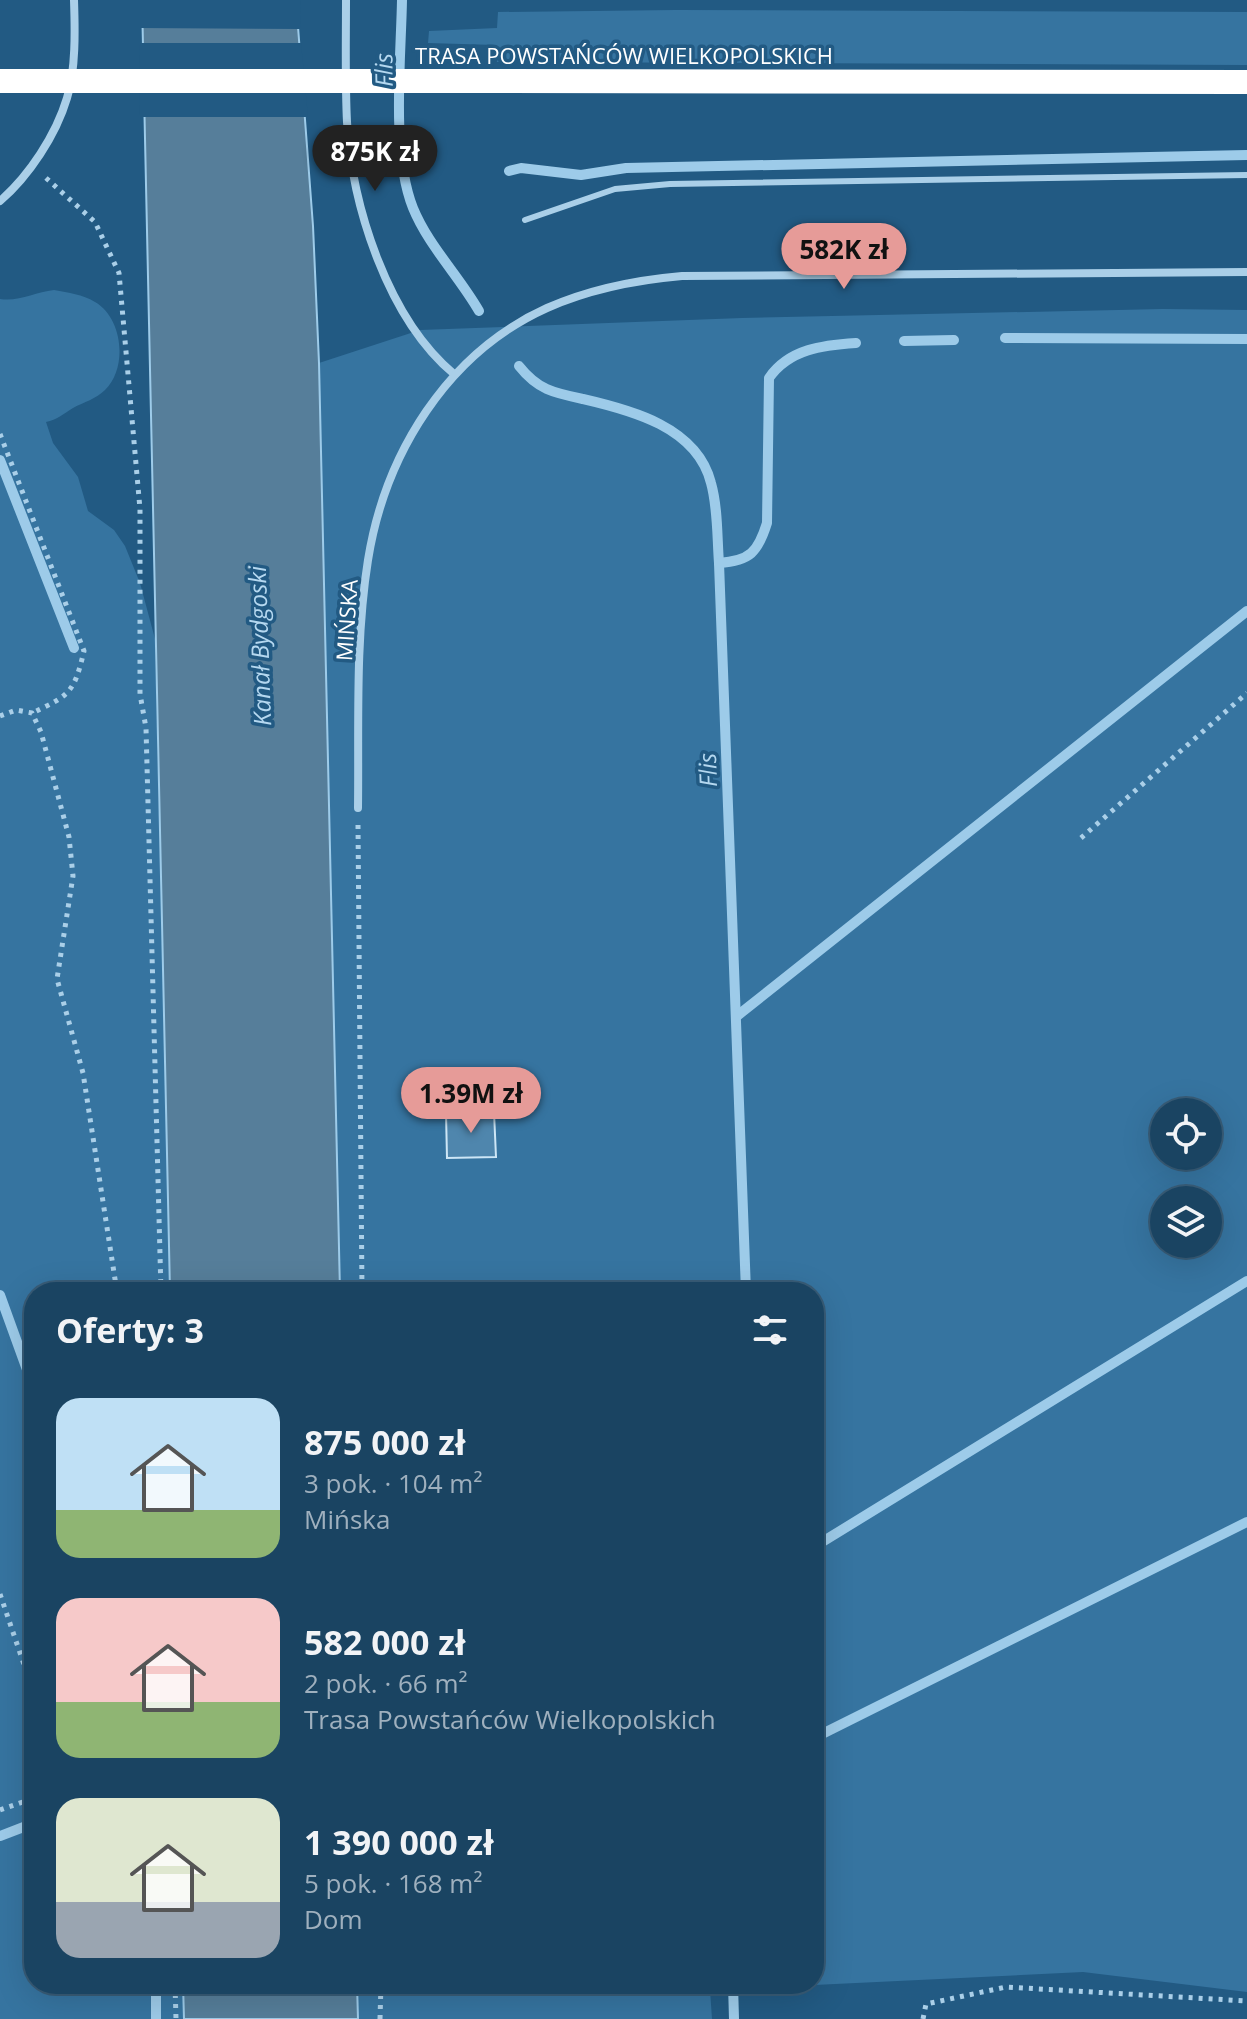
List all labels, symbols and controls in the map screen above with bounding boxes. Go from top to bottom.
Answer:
street label: TRASA POWSTAŃCÓW WIELKOPOLSKICH [415,40,833,70]
water label: Flis [366,53,400,87]
pin: 875K zł [301,125,449,193]
text: 875K zł [330,133,420,169]
pin: 582K zł [770,223,918,291]
text: 582K zł [799,231,889,267]
water label: Kanał Bydgoski [240,564,278,727]
street label: MIŃSKA [328,578,364,662]
water label: Flis [690,752,724,788]
pin: 1.39M zł [388,1067,554,1135]
text: 1.39M zł [419,1075,523,1111]
map controls [1150,1098,1222,1258]
button: locate [1150,1098,1222,1170]
button: layers [1150,1186,1222,1258]
text: Oferty: 3 [56,1307,204,1353]
icon: filters [748,1308,792,1352]
text: 875 000 zł [304,1419,465,1465]
icon: home [120,1430,216,1526]
text: 3 pok. · 104 m² [304,1465,482,1501]
text: Mińska [304,1501,390,1537]
text: 582 000 zł [304,1619,465,1665]
icon: home [120,1630,216,1726]
text: 2 pok. · 66 m² [304,1665,468,1701]
text: Trasa Powstańców Wielkopolskich [304,1701,716,1737]
text: 1 390 000 zł [304,1819,494,1865]
icon: home [120,1830,216,1926]
text: 5 pok. · 168 m² [304,1865,482,1901]
text: Dom [304,1901,363,1937]

